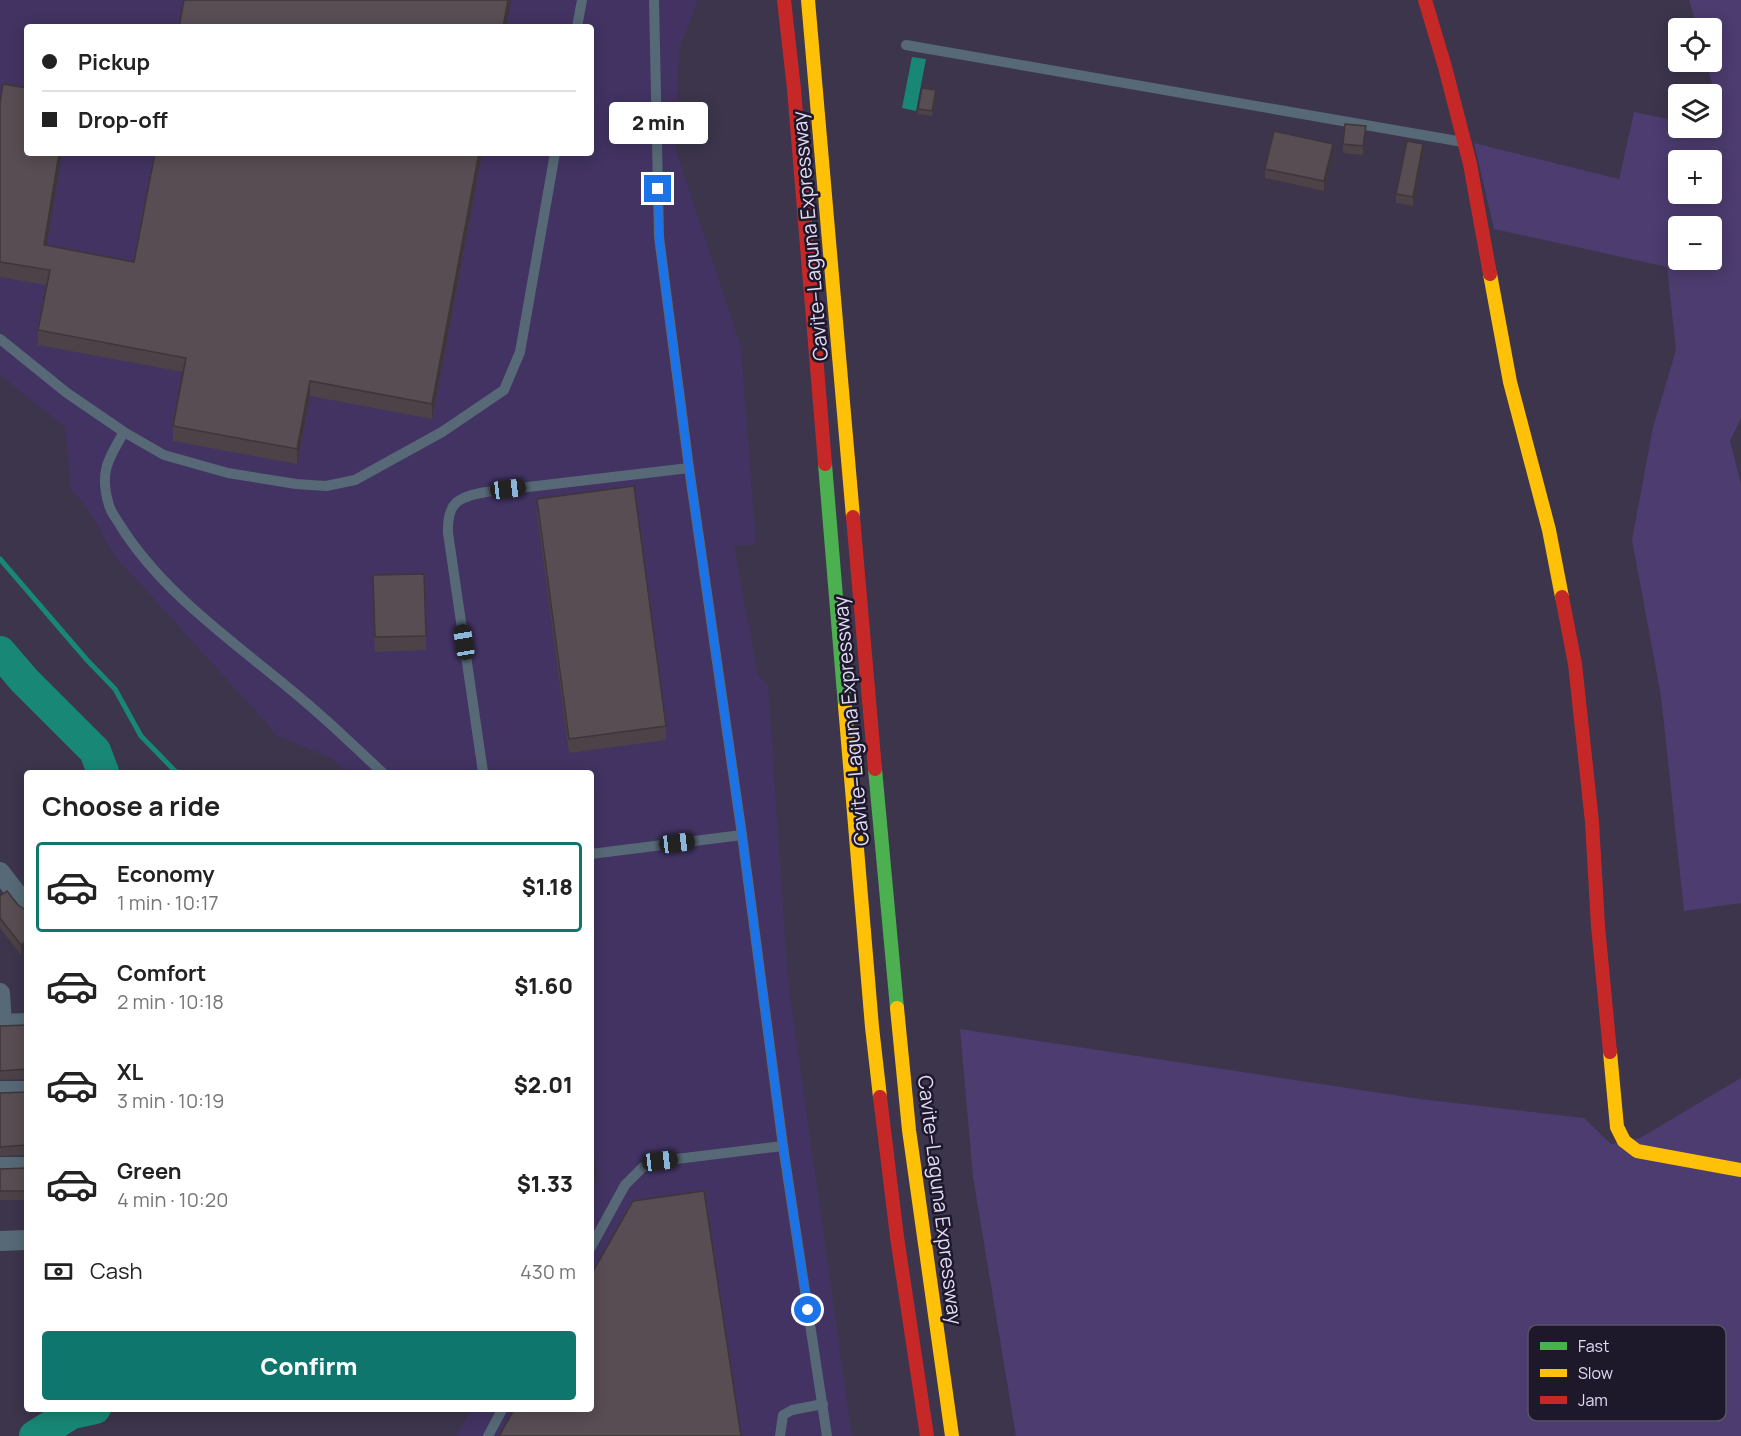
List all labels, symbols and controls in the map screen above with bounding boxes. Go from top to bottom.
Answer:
map controls [1668,18,1722,270]
button: locate [1668,18,1722,72]
text: Pickup [78,47,150,77]
button: layers [1668,84,1722,138]
callout: 2 min [608,102,708,144]
text: Drop-off [78,105,168,135]
text: 2 min [632,109,685,136]
street label: Cavite–Laguna Expressway [785,109,834,362]
button: + [1668,150,1722,204]
route end [644,175,671,202]
button: − [1668,216,1722,270]
car [489,478,527,500]
street label: Cavite–Laguna Expressway [826,594,875,847]
car [452,623,476,661]
text: Choose a ride [42,787,220,824]
car [658,832,696,854]
text: Economy [117,859,215,889]
icon: car [45,860,99,914]
text: $1.18 [522,872,573,902]
text: 1 min · 10:17 [117,889,219,916]
text: Comfort [117,958,206,988]
icon: car [45,959,99,1013]
text: $1.60 [514,971,573,1001]
text: 2 min · 10:18 [117,988,224,1015]
text: XL [117,1057,143,1087]
icon: car [45,1058,99,1112]
text: $2.01 [514,1070,573,1100]
street label: Cavite–Laguna Expressway [912,1074,969,1327]
text: 3 min · 10:19 [117,1087,224,1114]
car [641,1150,679,1172]
text: Green [117,1156,182,1186]
icon: car [45,1157,99,1211]
text: $1.33 [517,1169,573,1199]
text: 4 min · 10:20 [117,1186,228,1213]
icon: cash [42,1255,75,1288]
text: Cash [90,1256,143,1286]
text: 430 m [520,1258,576,1285]
route start [794,1296,821,1323]
legend [1528,1325,1726,1421]
button: Confirm [42,1331,576,1400]
text: Fast [1578,1335,1609,1357]
text: Slow [1578,1362,1613,1384]
text: Jam [1578,1389,1608,1411]

